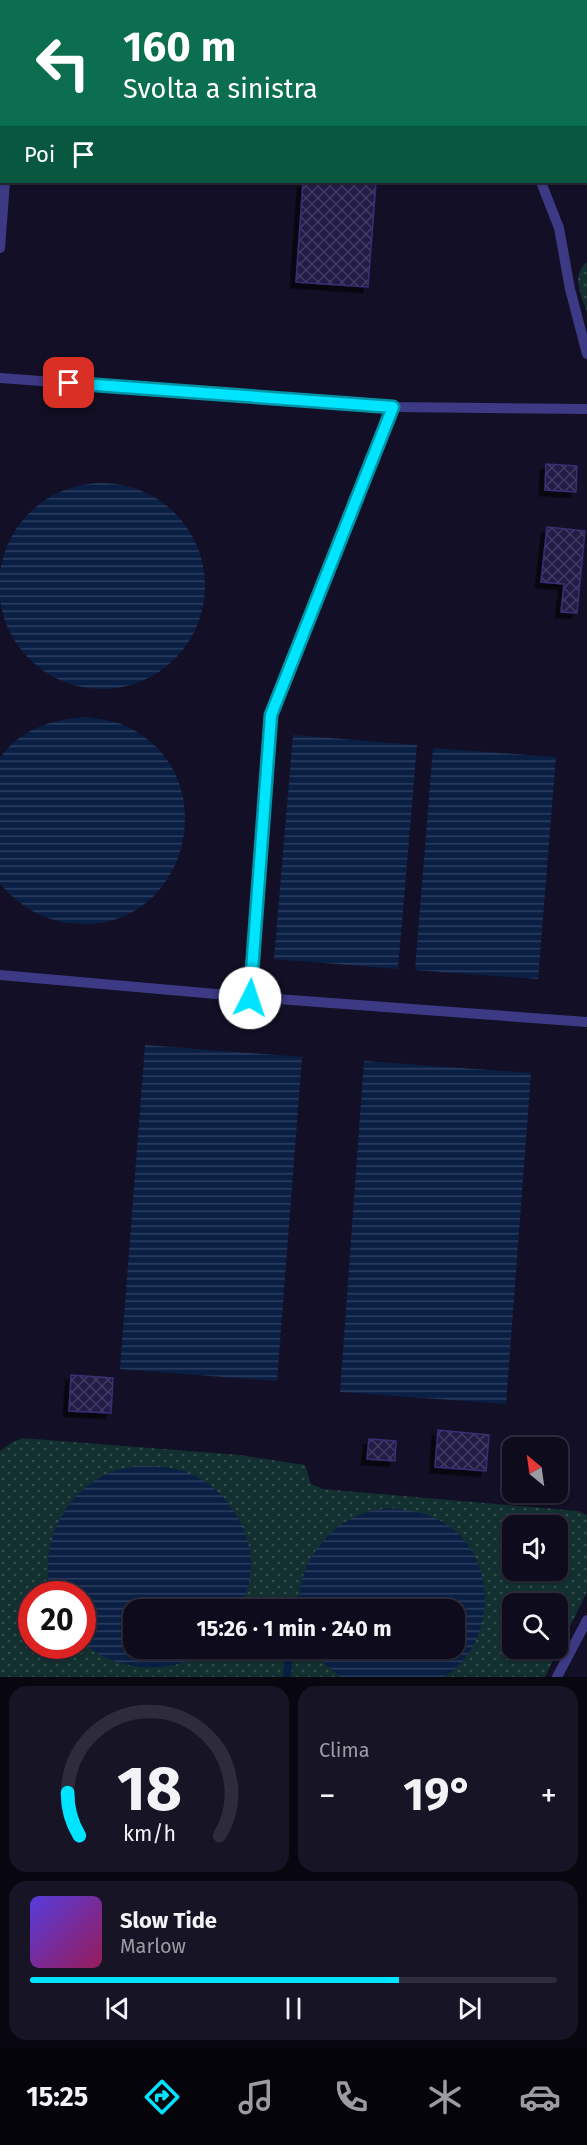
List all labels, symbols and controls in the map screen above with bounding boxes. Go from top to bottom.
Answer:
text: 160 m [123,22,236,72]
icon: left [24,24,102,102]
text: Svolta a sinistra [123,73,318,105]
icon: arrive [67,138,100,171]
text: Poi [24,141,55,168]
pin [43,357,94,408]
icon: arrive [52,366,85,399]
position arrow [218,966,282,1030]
north arrow [502,1437,568,1503]
map controls [502,1437,568,1659]
button: sound [502,1515,568,1581]
speed limit sign: 20 [18,1581,96,1659]
button: search [502,1593,568,1659]
text: 15:26 · 1 min · 240 m [196,1615,392,1642]
text: Clima [319,1738,370,1762]
text: 18 [116,1752,182,1827]
text: 19° [403,1768,473,1822]
text: − [319,1776,336,1816]
text: + [541,1776,557,1816]
text: km/h [122,1821,176,1847]
text: Slow Tide [120,1907,217,1934]
text: Marlow [120,1934,186,1958]
icon: previous [101,1992,134,2025]
icon: pause [277,1992,310,2025]
icon: next [453,1992,486,2025]
icon: directions [141,2076,183,2118]
icon: music [235,2076,277,2118]
icon: phone [330,2076,372,2118]
icon: climate [424,2076,466,2118]
icon: car [519,2076,561,2118]
text: 15:25 [26,2081,88,2113]

